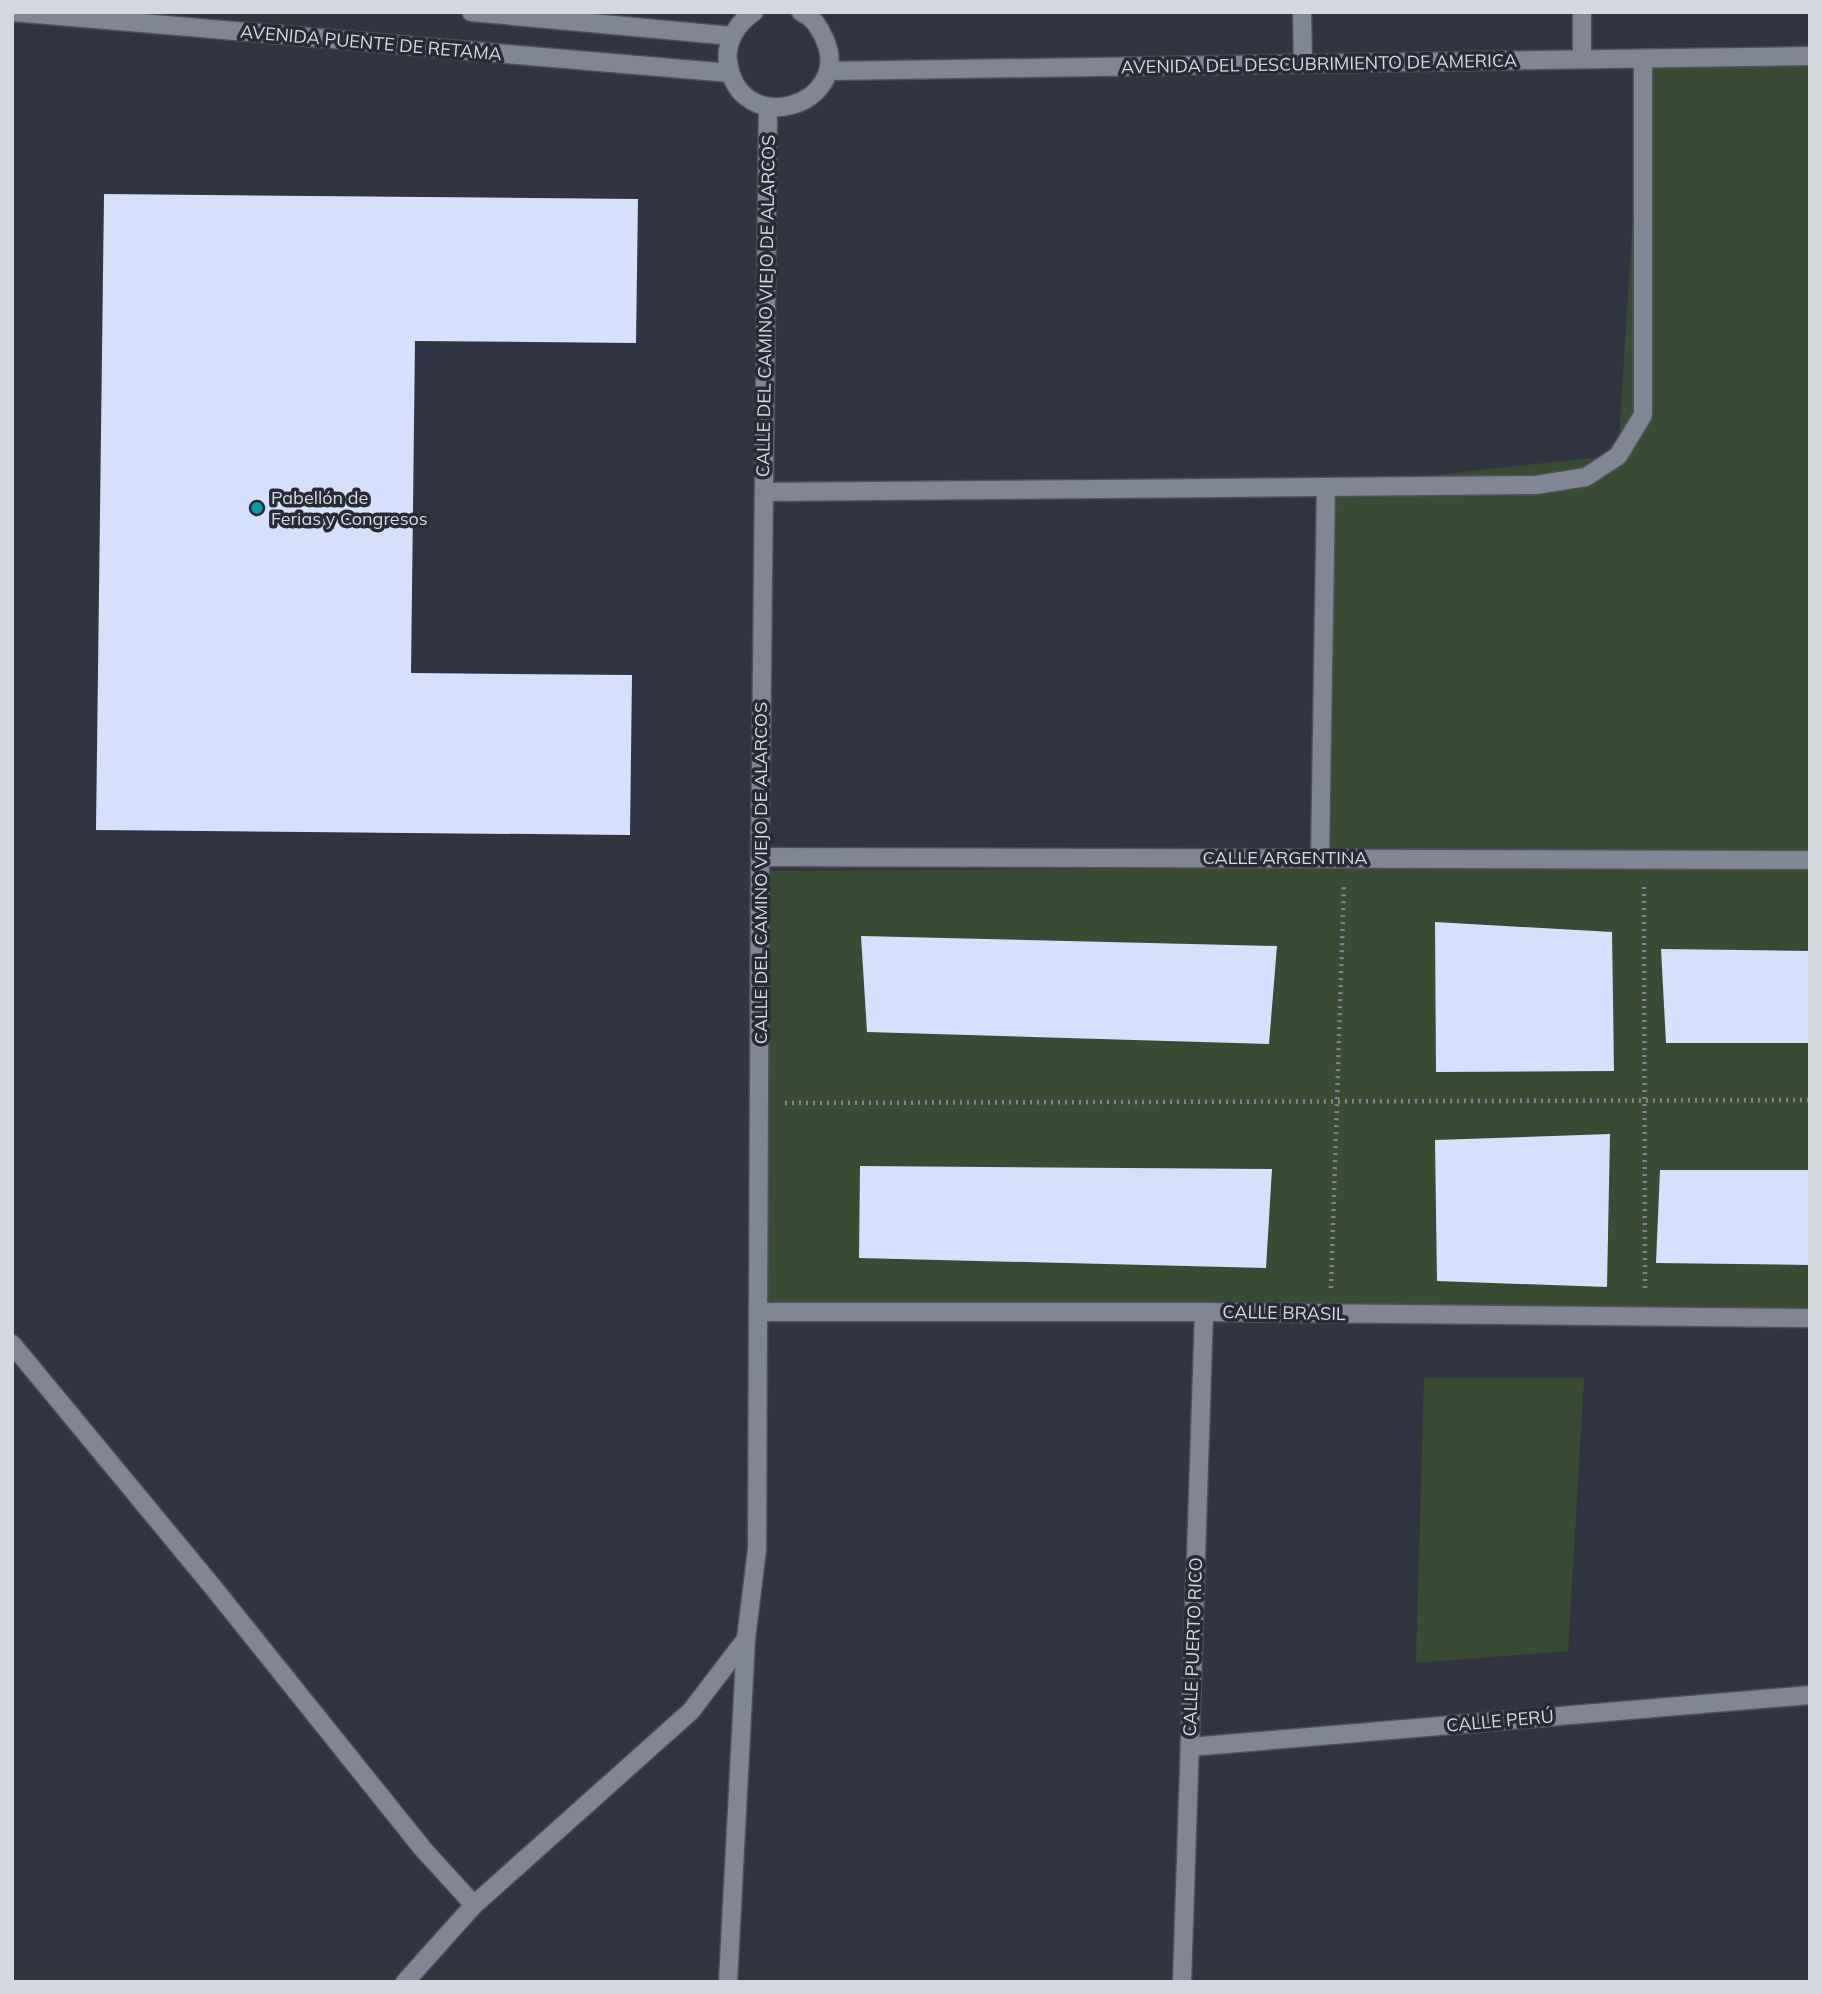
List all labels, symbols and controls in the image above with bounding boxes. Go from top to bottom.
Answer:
street label: AVENIDA PUENTE DE RETAMA [239,20,503,65]
street label: AVENIDA DEL DESCUBRIMIENTO DE AMERICA [1121,49,1517,78]
street label: CALLE DEL CAMINO VIEJO DE ALARCOS [751,135,780,477]
place label: Pabellón de Ferias y Congresos [271,486,428,530]
marker: Pabellón de Ferias y Congresos [249,500,265,516]
street label: CALLE DEL CAMINO VIEJO DE ALARCOS [749,702,772,1044]
street label: CALLE ARGENTINA [1202,846,1368,869]
street label: CALLE BRASIL [1222,1300,1346,1325]
street label: CALLE PUERTO RICO [1178,1557,1207,1737]
street label: CALLE PERÚ [1445,1704,1555,1737]

